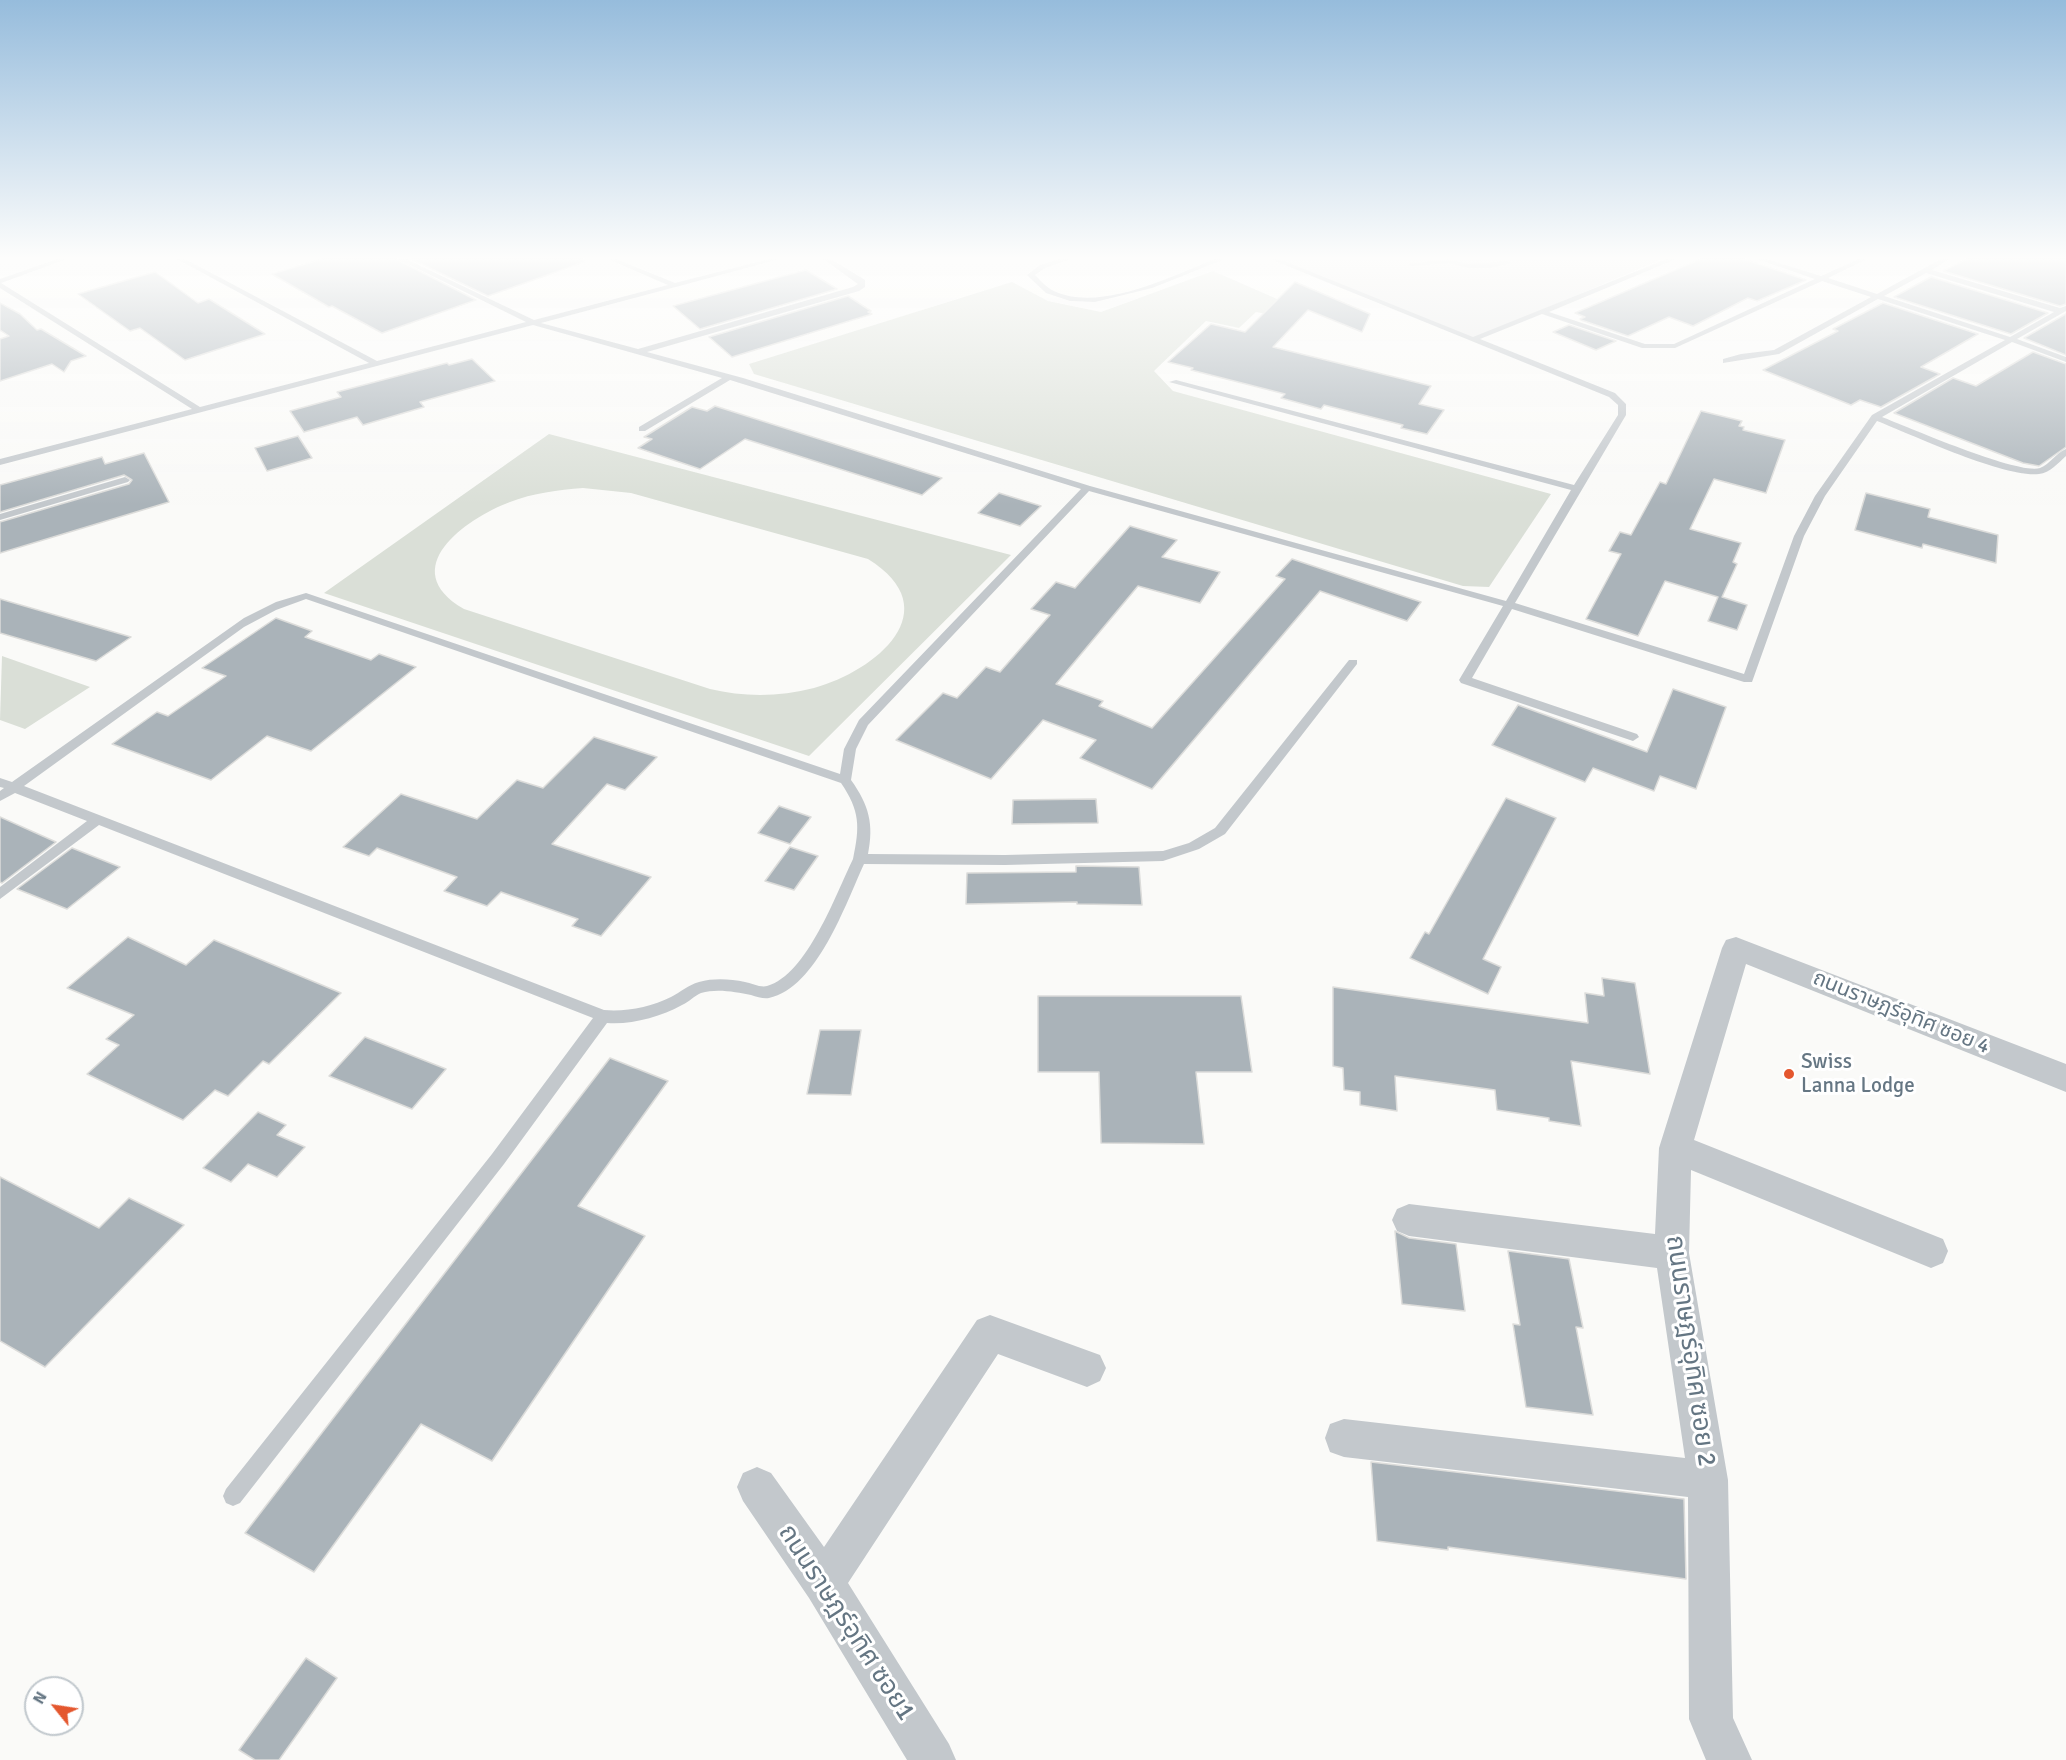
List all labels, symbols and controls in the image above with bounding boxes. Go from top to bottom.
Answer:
street label: ถนนราษฎร์อุทิศ ซอย 4 [1809,966,1993,1060]
place label: Swiss Lanna Lodge [1801,1049,1915,1099]
marker: Swiss Lanna Lodge [1782,1067,1796,1081]
street label: ถนนราษฎร์อุทิศ ซอย 2 [1658,1233,1722,1469]
street label: ถนนราษฎร์อุทิศ ซอย1 [771,1519,921,1727]
north arrow [24,1676,84,1736]
text: N [29,1688,52,1708]

